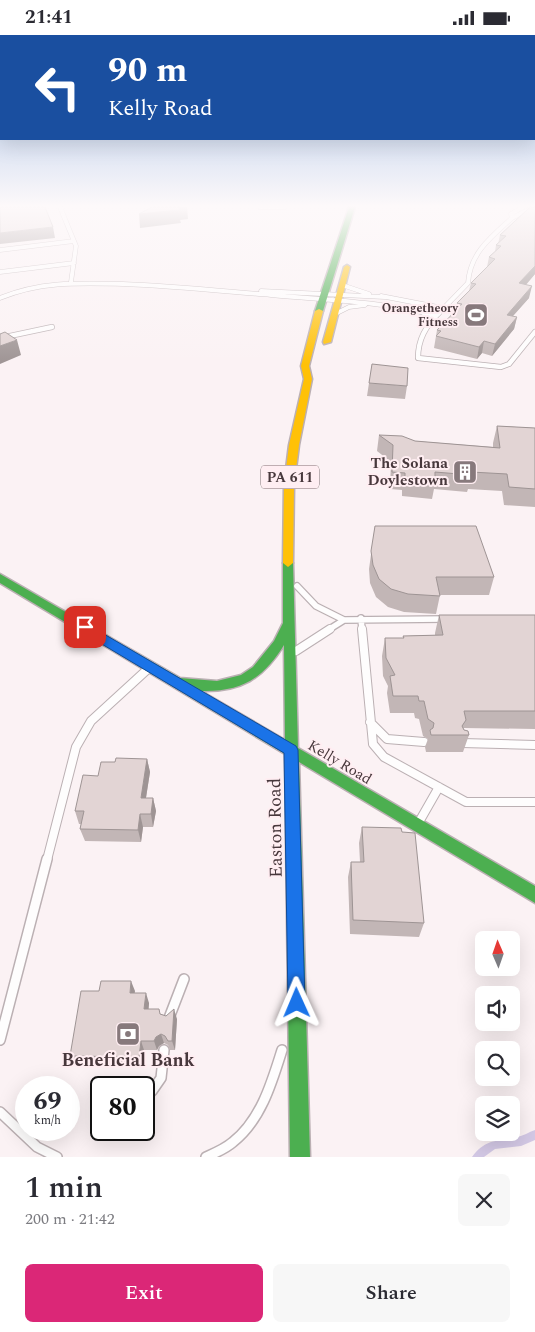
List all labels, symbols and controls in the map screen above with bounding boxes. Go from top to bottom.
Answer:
text: 21:41 [25,3,73,32]
text: 90 m [108,44,188,97]
icon: left [25,55,90,120]
text: Kelly Road [108,92,213,125]
place label: Orangetheory Fitness [382,299,459,332]
sports icon: Orangetheory Fitness [463,302,489,328]
place label: The Solana Doylestown [368,452,448,492]
building icon: The Solana Doylestown [452,459,478,485]
road number: PA 611 [261,466,319,489]
pin [64,606,106,648]
icon: arrive [71,613,99,641]
street label: Kelly Road [303,734,376,791]
street label: Easton Road [261,778,290,878]
north arrow [475,931,520,976]
map controls [475,931,520,1141]
position arrow [270,976,322,1028]
button: sound [475,986,520,1031]
bank icon: Beneficial Bank [115,1021,141,1047]
button: search [475,1041,520,1086]
place label: Beneficial Bank [61,1047,195,1074]
speed limit sign: 80 [90,1076,155,1141]
text: 69 [33,1083,62,1121]
button: layers [475,1096,520,1141]
text: km/h [34,1111,61,1130]
text: 1 min [25,1165,103,1211]
button: close [458,1174,510,1226]
text: 200 m · 21:42 [25,1207,115,1231]
button: Exit [25,1264,263,1322]
button: Share [273,1264,510,1322]

